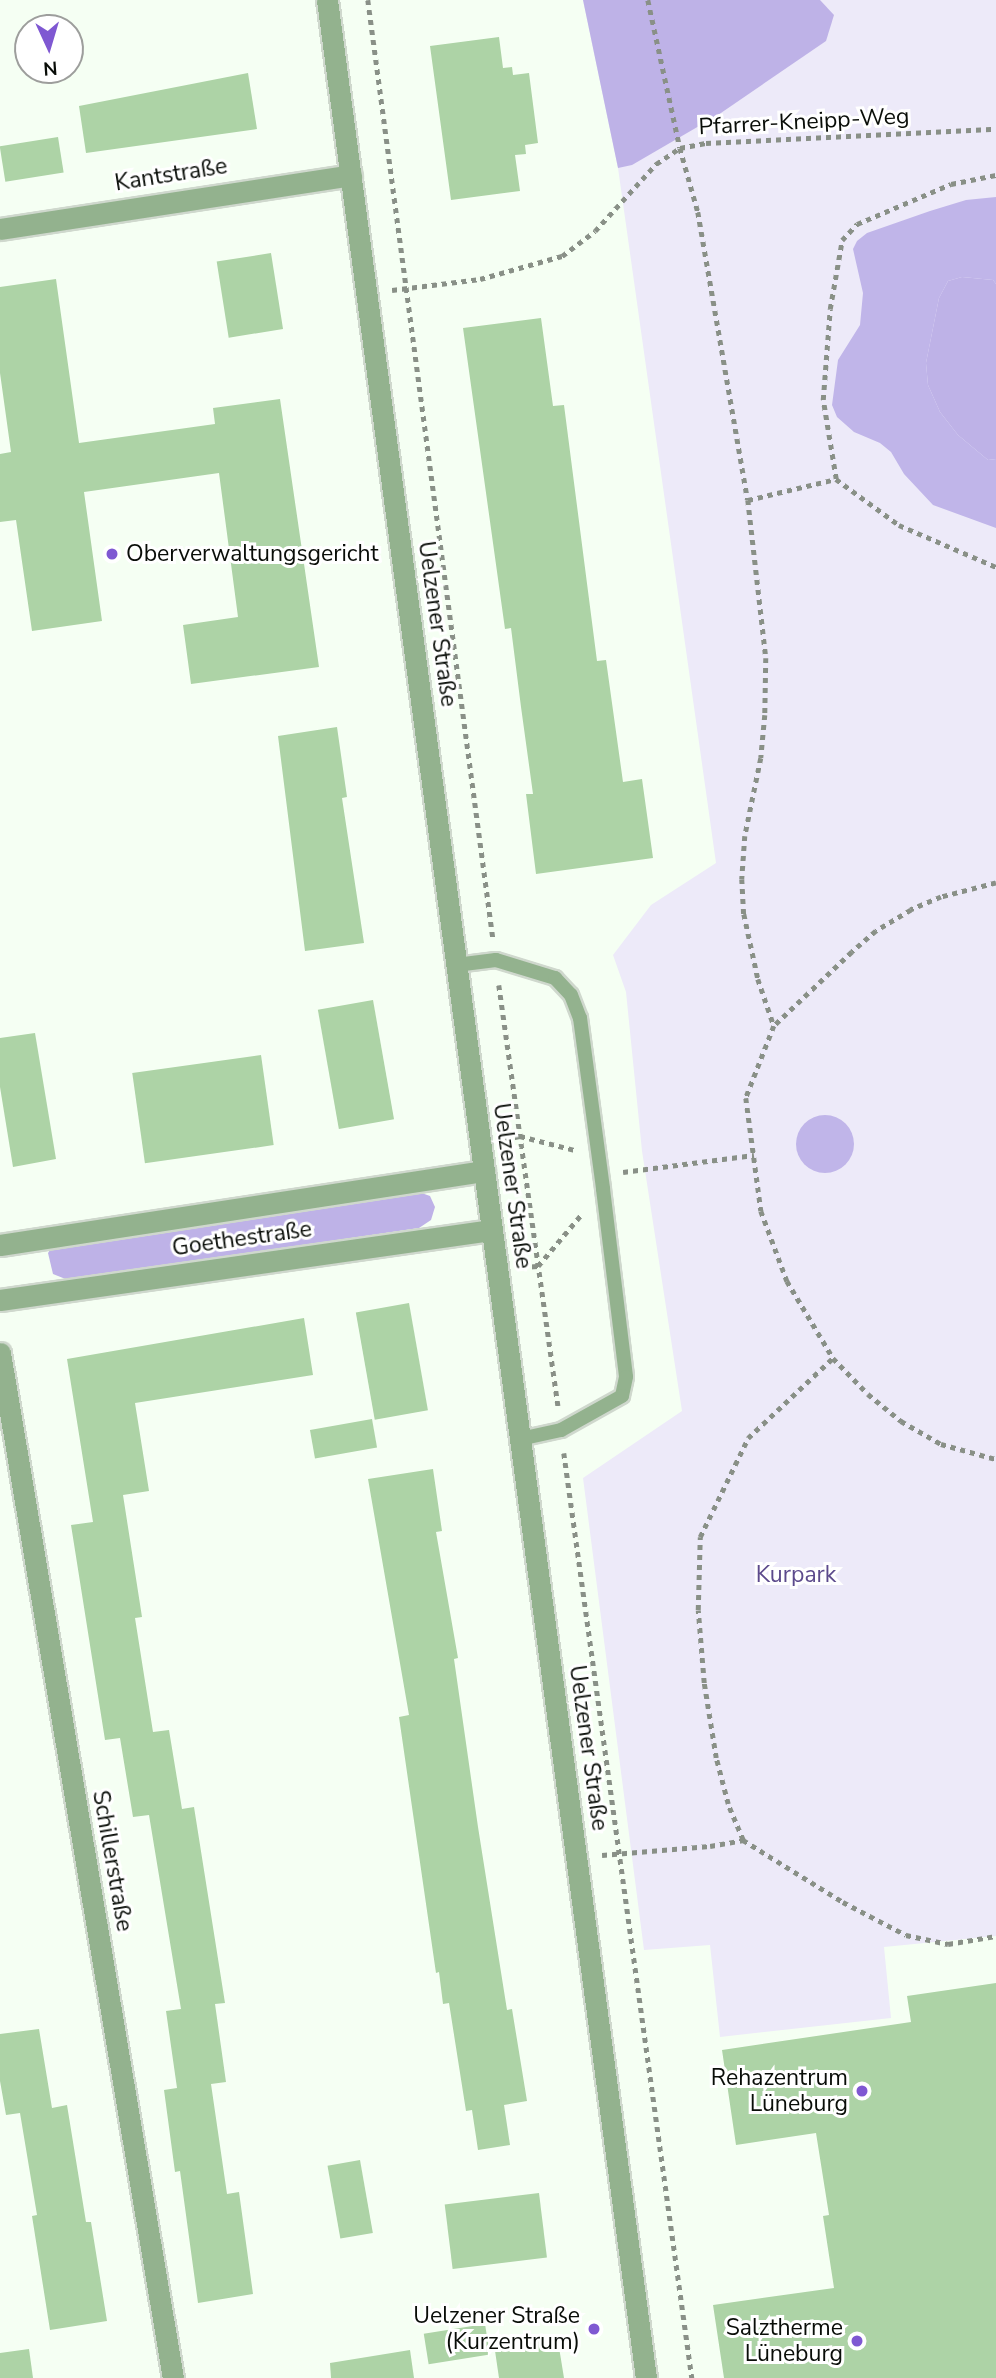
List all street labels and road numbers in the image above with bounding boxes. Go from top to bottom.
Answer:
street label: Pfarrer-Kneipp-Weg [698,103,910,141]
street label: Kantstraße [113,153,229,197]
street label: Uelzener Straße [412,540,462,708]
street label: Uelzener Straße [487,1102,537,1270]
street label: Goethestraße [170,1216,314,1262]
street label: Uelzener Straße [563,1664,613,1832]
street label: Schillerstraße [86,1788,138,1934]

